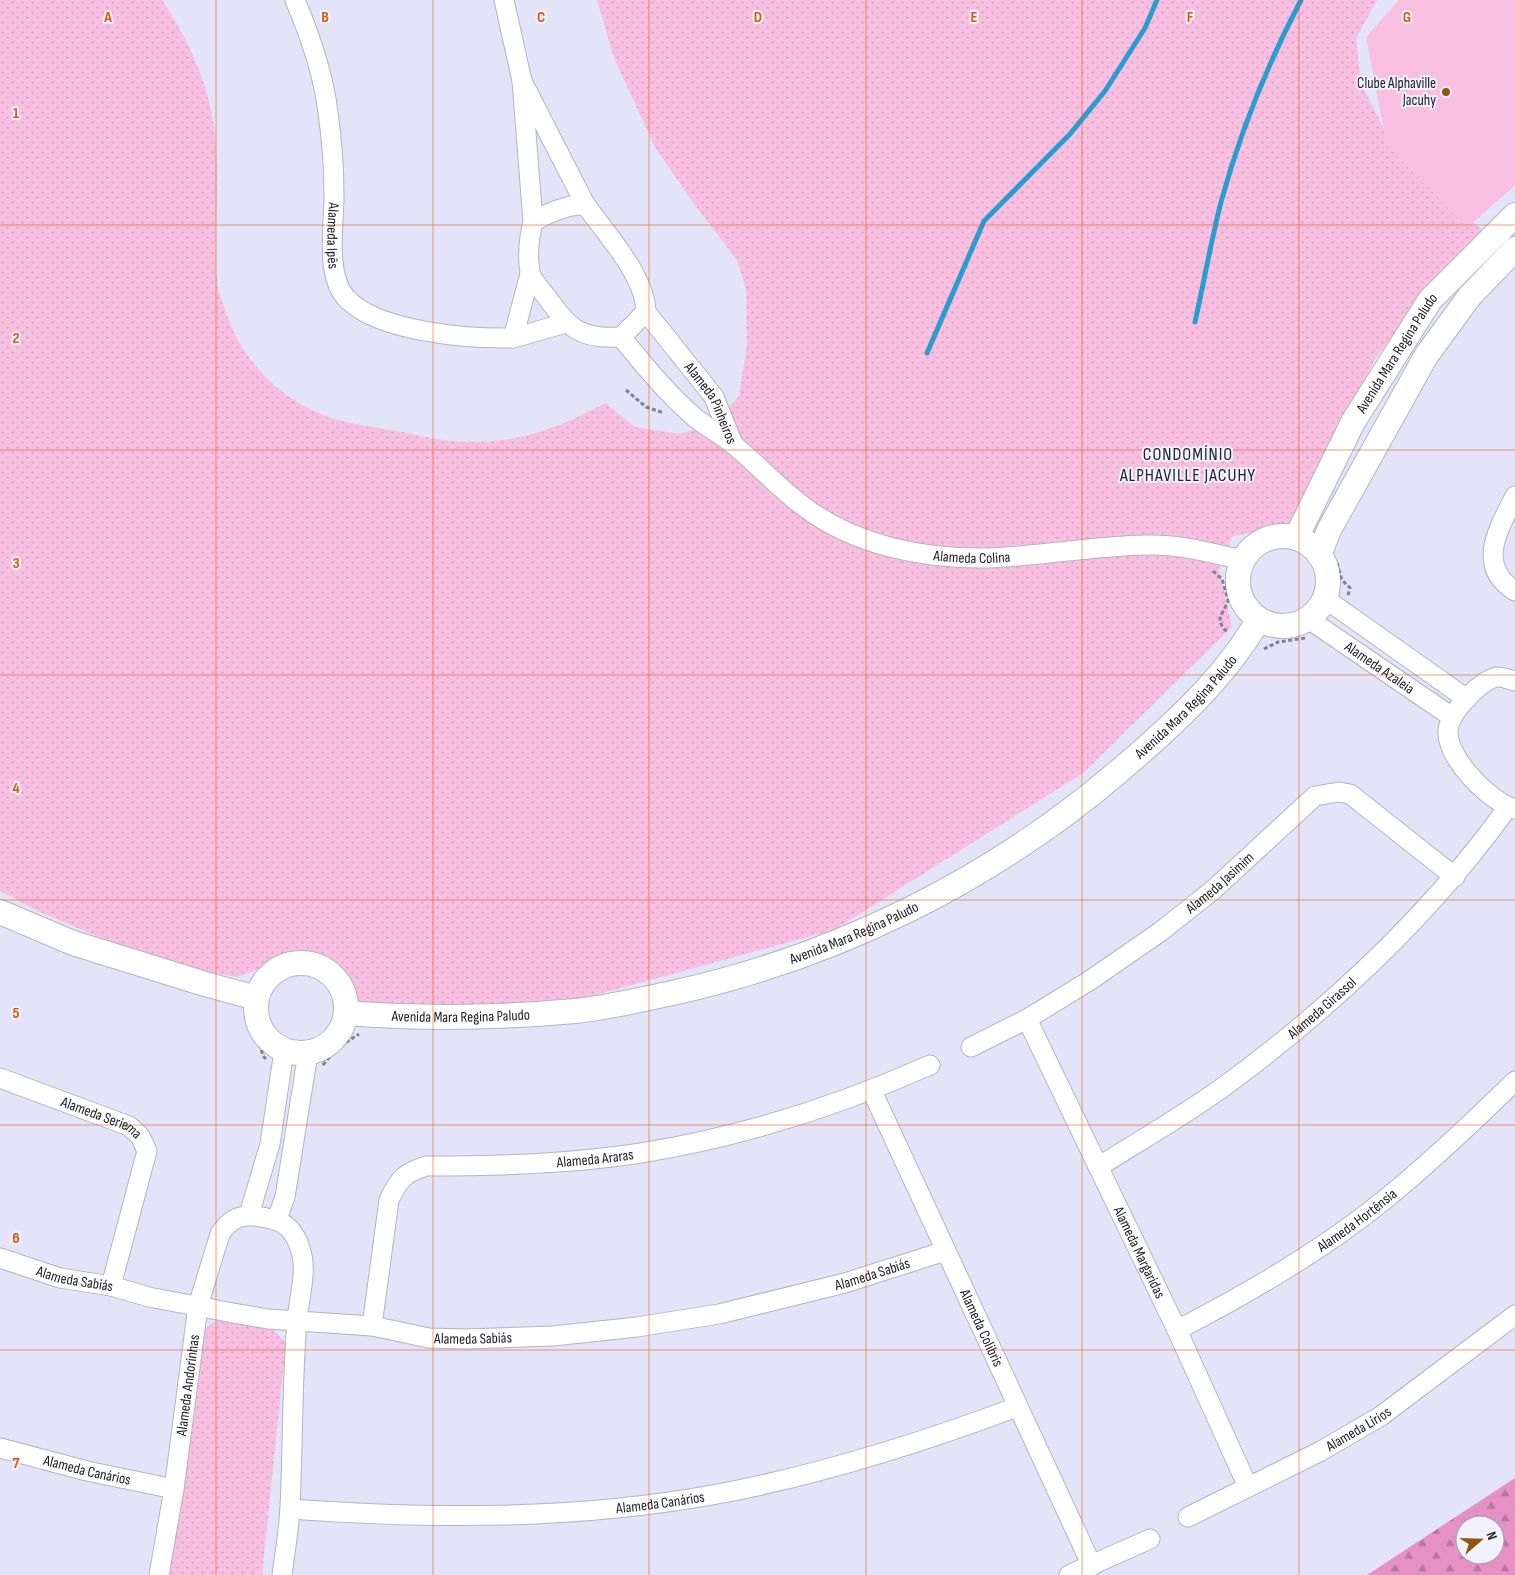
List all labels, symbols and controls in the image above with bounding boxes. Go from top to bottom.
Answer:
text: A [103,8,112,27]
text: B [321,8,329,27]
text: C [537,8,545,27]
text: D [754,8,762,27]
text: E [971,8,978,27]
text: F [1187,8,1194,27]
text: G [1403,8,1411,27]
place label: Clube Alphaville Jacuhy [1357,74,1436,110]
marker: Clube Alphaville Jacuhy [1440,86,1452,98]
text: 1 [13,104,20,123]
street label: Alameda Ipês [322,201,343,270]
street label: Avenida Mara Regina Paludo [1352,289,1442,418]
text: 2 [12,329,20,348]
street label: Alameda Pinheiros [679,358,741,447]
district label: CONDOMÍNIO ALPHAVILLE JACUHY [1119,444,1256,486]
street label: Alameda Colina [932,546,1011,568]
text: 3 [12,554,20,573]
street label: Alameda Azaleia [1340,637,1418,699]
street label: Avenida Mara Regina Paludo [1130,651,1242,764]
text: 4 [12,779,20,798]
street label: Alameda Jasimim [1181,848,1258,919]
street label: Avenida Mara Regina Paludo [786,897,922,969]
street label: Alameda Girassol [1283,973,1360,1044]
text: 5 [12,1004,20,1023]
street label: Avenida Mara Regina Paludo [390,1005,531,1027]
street label: Alameda Seriema [57,1092,146,1143]
street label: Alameda Araras [555,1145,635,1172]
street label: Alameda Hortênsia [1313,1185,1401,1257]
street label: Alameda Margaridas [1108,1202,1169,1302]
text: 6 [12,1229,20,1248]
street label: Alameda Sabiás [832,1254,912,1295]
street label: Alameda Sabiás [33,1262,114,1296]
street label: Alameda Colibris [955,1285,1007,1370]
street label: Alameda Sabiás [433,1328,512,1349]
street label: Alameda Andorinhas [172,1333,204,1438]
street label: Alameda Lírios [1322,1403,1395,1456]
street label: Alameda Canários [40,1451,132,1490]
text: 7 [13,1454,20,1473]
street label: Alameda Canários [614,1487,706,1518]
north arrow [1455,1515,1505,1565]
text: N [1482,1529,1501,1542]

